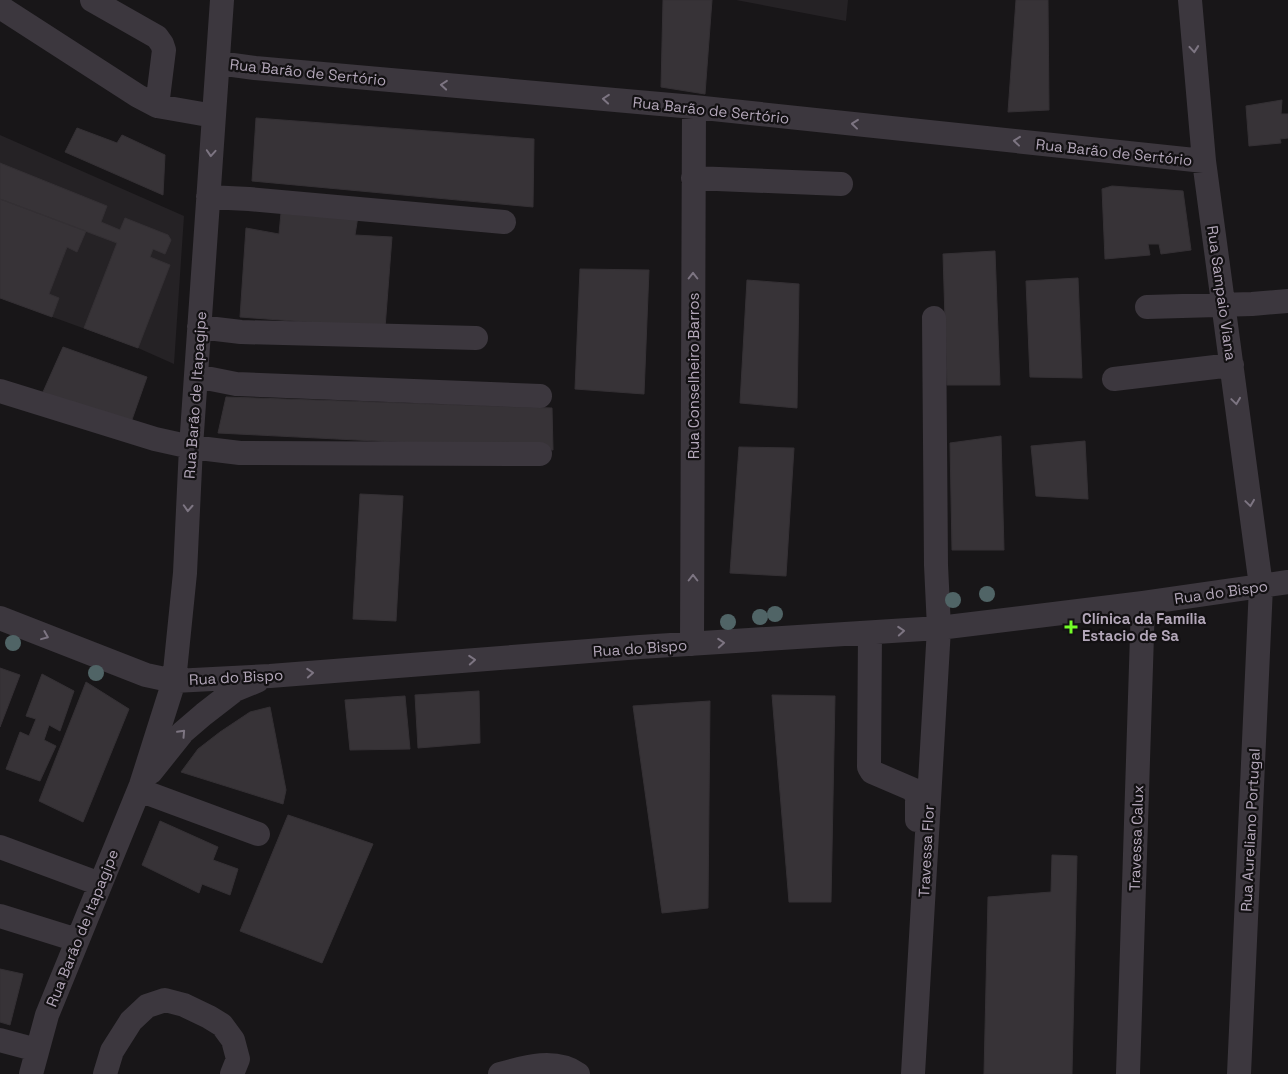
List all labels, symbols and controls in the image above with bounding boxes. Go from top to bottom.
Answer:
one-way arrow [1188,45,1199,53]
street label: Rua Barão de Sertório [229,54,387,90]
one-way arrow [440,80,448,91]
street label: Rua Barão de Sertório [632,92,790,128]
one-way arrow [602,94,610,105]
one-way arrow [851,119,859,130]
street label: Rua Barão de Sertório [1035,134,1193,170]
one-way arrow [1012,136,1020,147]
one-way arrow [206,150,217,158]
street label: Rua Sampaio Viana [1203,224,1241,362]
one-way arrow [688,271,698,279]
street label: Rua Conselheiro Barros [684,293,703,459]
street label: Rua Barão de Itapagipe [180,310,210,479]
one-way arrow [1230,397,1241,405]
one-way arrow [1244,499,1255,507]
one-way arrow [183,504,193,512]
one-way arrow [688,574,698,582]
street label: Rua do Bispo [1173,576,1269,608]
place label: Clínica da Família Estacio de Sa [1082,609,1207,645]
marker: Clínica da Família Estacio de Sa [1064,620,1078,634]
one-way arrow [897,626,905,637]
one-way arrow [40,629,49,640]
street label: Rua do Bispo [592,635,688,661]
one-way arrow [718,637,726,648]
one-way arrow [468,655,476,666]
street label: Rua do Bispo [188,665,284,689]
one-way arrow [306,667,314,678]
one-way arrow [176,730,185,739]
street label: Rua Aureliano Portugal [1236,748,1264,912]
street label: Travessa Calux [1125,785,1147,891]
street label: Travessa Flor [914,804,938,898]
street label: Rua Barão de Itapagipe [42,846,122,1009]

